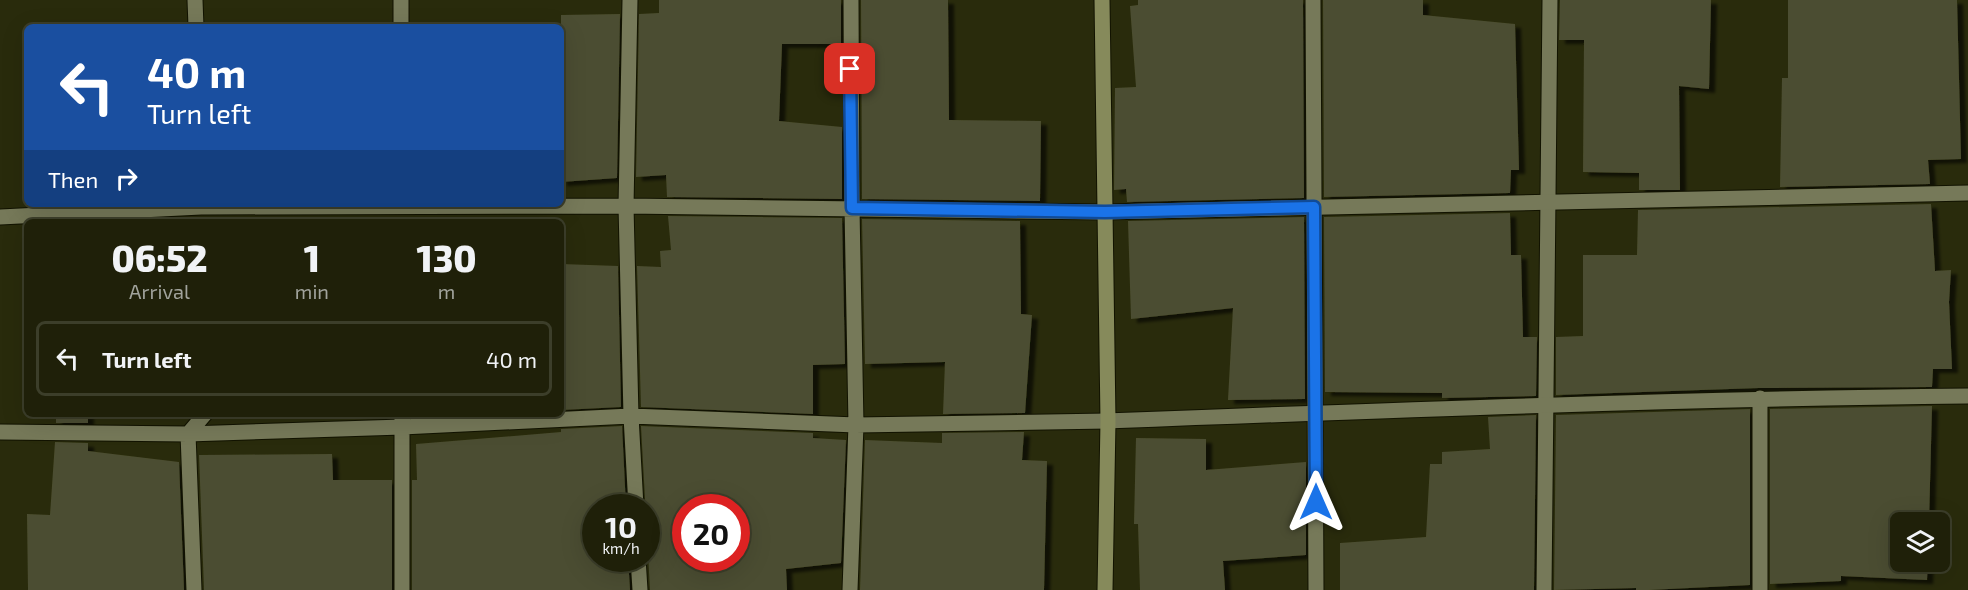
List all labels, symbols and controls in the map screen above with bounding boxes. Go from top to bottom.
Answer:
pin [824,43,875,94]
text: 40 m [147,46,246,96]
icon: left [48,48,126,126]
icon: arrive [833,52,866,85]
text: Turn left [147,97,251,129]
icon: right [110,162,143,195]
text: Then [48,166,98,192]
text: 06:52 [111,236,207,279]
text: 1 [304,236,320,279]
text: 130 [416,236,477,279]
text: Arrival [129,279,190,303]
text: min [295,279,329,303]
text: m [438,279,455,303]
icon: left [51,342,84,375]
text: Turn left [102,346,191,372]
text: 40 m [486,346,537,372]
position arrow [1284,470,1348,534]
speed limit sign: 20 [672,494,750,572]
text: 10 [605,508,637,544]
map controls [1890,512,1950,572]
button: layers [1890,512,1950,572]
text: km/h [602,539,640,557]

